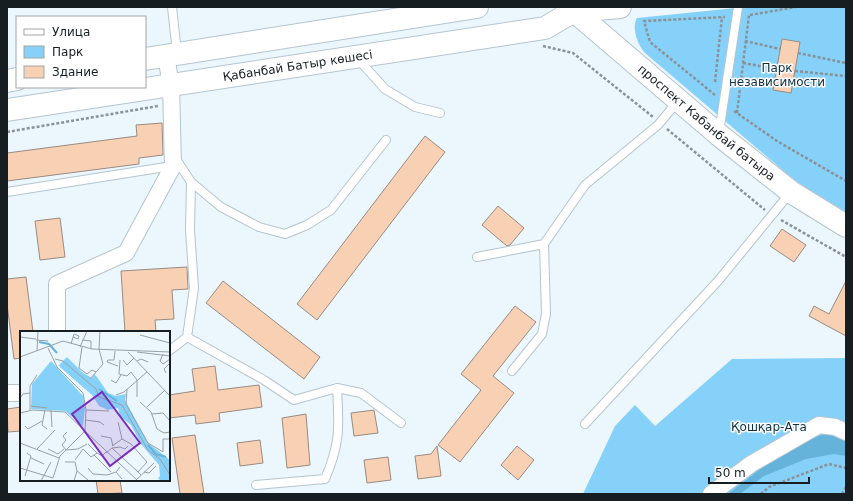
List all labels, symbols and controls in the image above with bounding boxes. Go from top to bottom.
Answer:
legend [16,16,146,88]
text: Улица [52,25,90,39]
text: Парк [52,45,83,59]
street label: Қабанбай Батыр көшесі [222,47,374,84]
park label: Парк независимости [729,61,825,89]
street label: проспект Кабанбай батыра [635,62,778,184]
text: Здание [52,65,98,79]
inset map [20,331,170,481]
park label: Қошқар-Ата [731,420,807,434]
scale bar [709,459,809,485]
text: 50 m [715,466,746,480]

